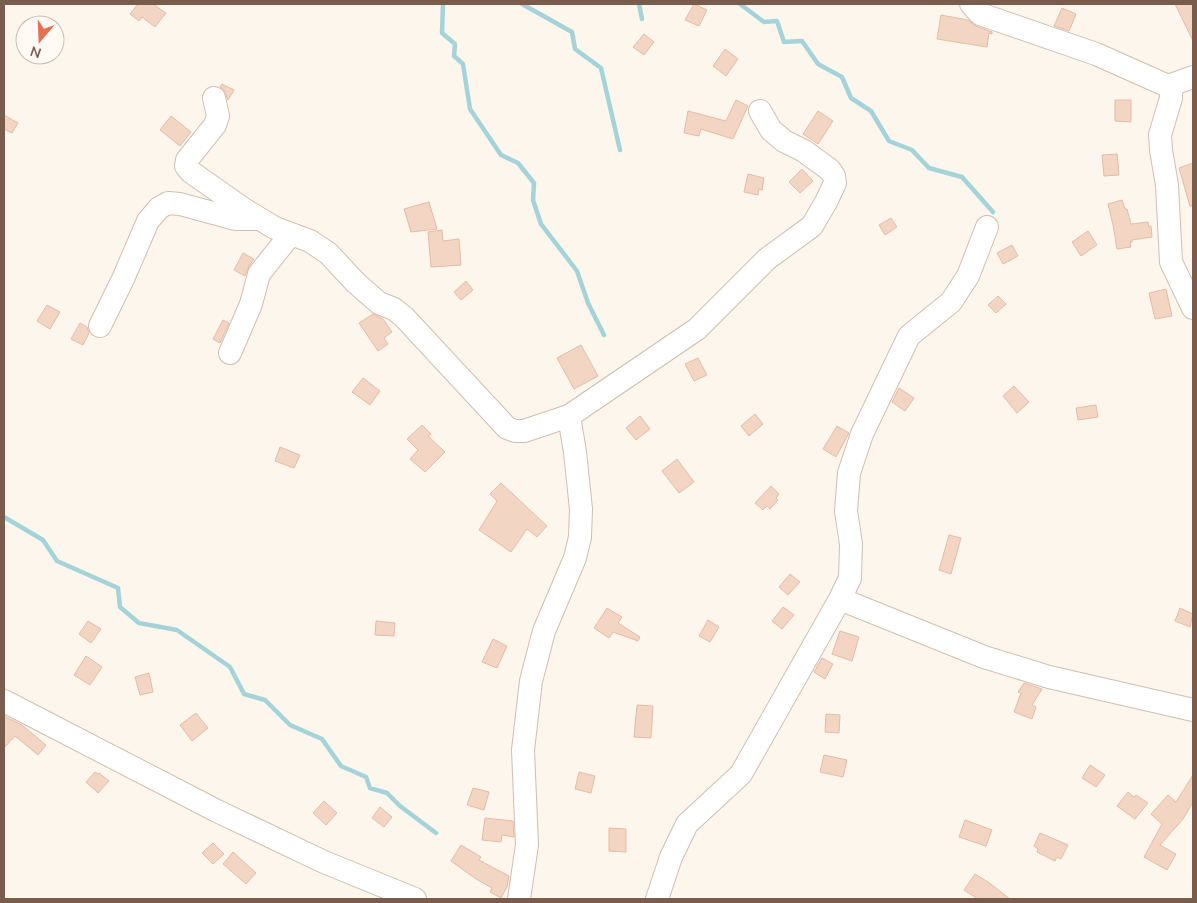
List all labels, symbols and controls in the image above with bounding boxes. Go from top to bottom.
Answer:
north arrow [15,15,65,65]
text: N [28,41,44,63]

